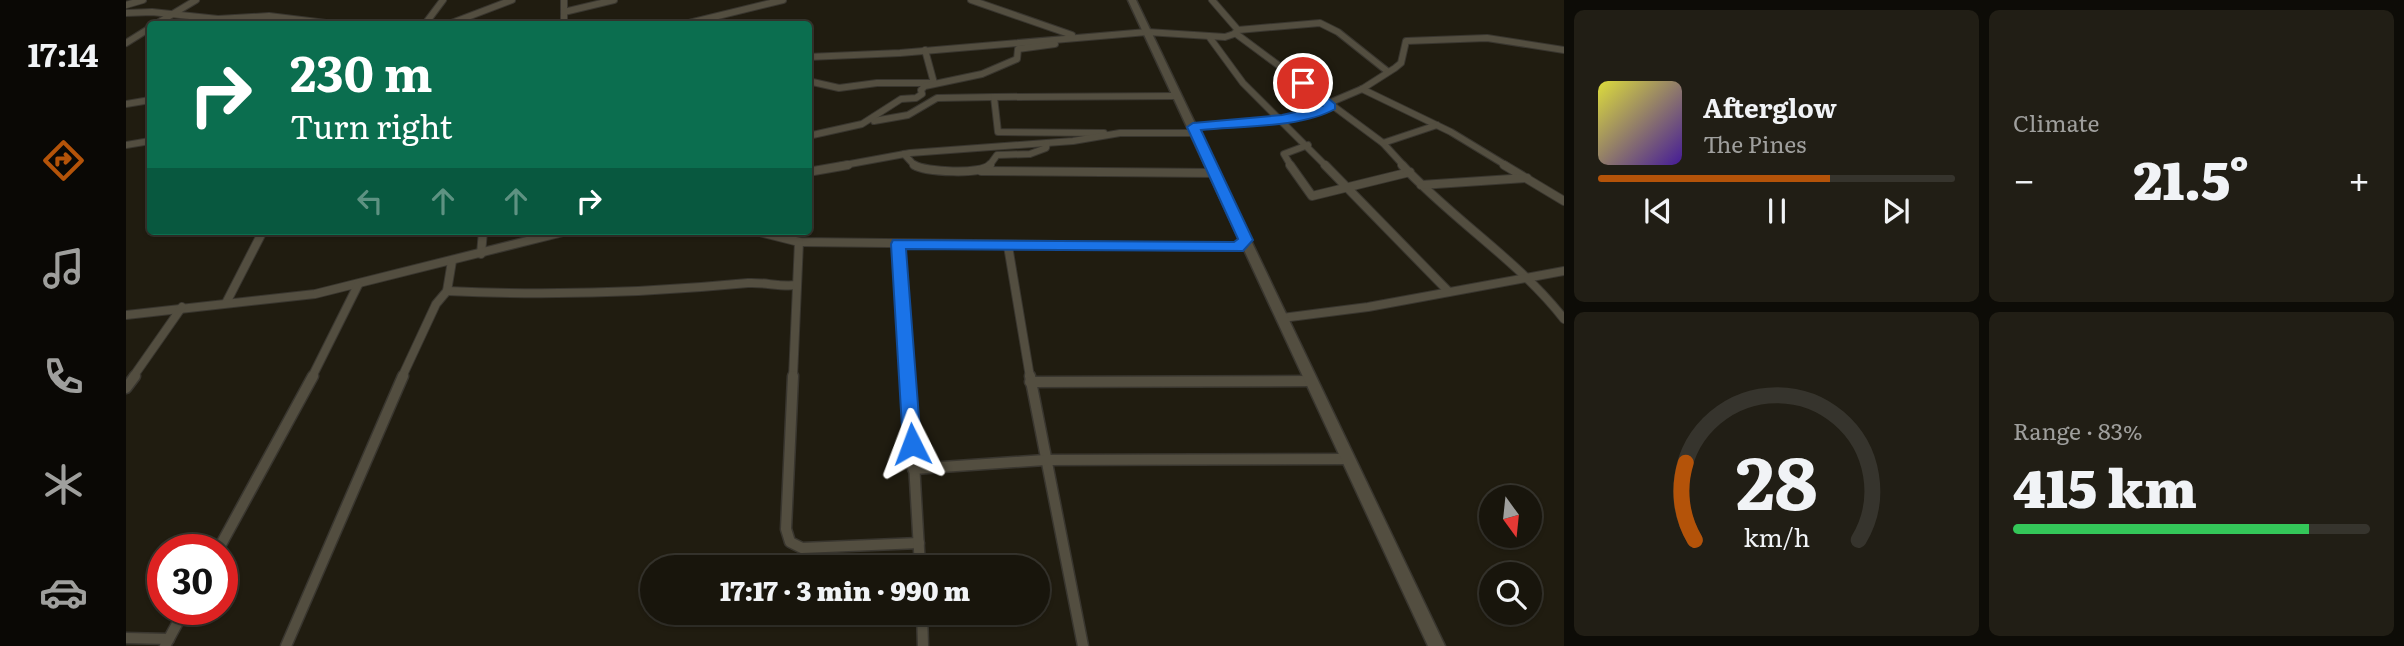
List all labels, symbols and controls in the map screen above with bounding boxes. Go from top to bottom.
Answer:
text: 17:14 [27,29,99,77]
text: 230 m [290,34,433,107]
icon: right [175,49,266,140]
pin [1273,53,1333,113]
icon: arrive [1284,64,1322,102]
text: Afterglow [1703,87,1837,126]
text: Turn right [290,101,452,149]
text: Climate [2013,105,2099,139]
text: The Pines [1703,126,1806,160]
icon: directions [39,136,88,185]
text: 21.5° [2134,139,2249,216]
text: − [2013,149,2035,206]
text: + [2348,149,2370,206]
icon: left [351,182,389,220]
icon: ahead [424,182,462,220]
icon: ahead [497,182,535,220]
icon: right [570,182,608,220]
icon: previous [1639,192,1677,230]
icon: pause [1758,192,1796,230]
icon: next [1877,192,1915,230]
icon: music [39,244,88,293]
icon: phone [39,352,88,401]
position arrow [875,407,949,481]
text: Range · 83% [2013,413,2143,447]
text: 28 [1736,424,1817,532]
text: 415 km [2013,447,2197,524]
icon: climate [39,460,88,509]
north arrow [1479,485,1542,548]
map controls [1479,485,1542,625]
text: km/h [1743,518,1810,555]
speed limit sign: 30 [147,534,238,625]
button: search [1479,562,1542,625]
icon: car [39,568,88,617]
text: 17:17 · 3 min · 990 m [720,570,970,609]

